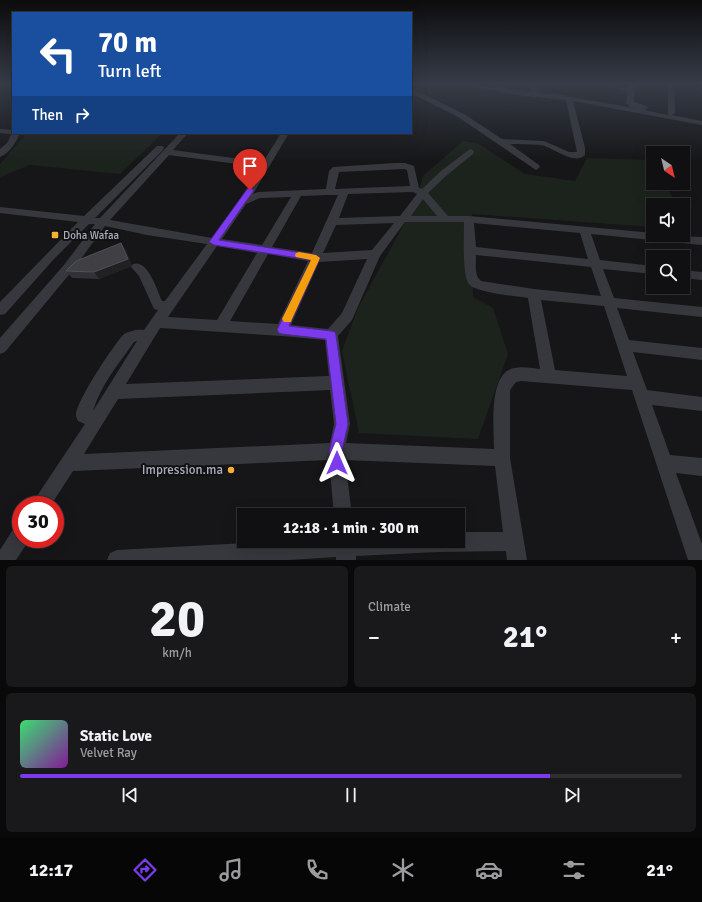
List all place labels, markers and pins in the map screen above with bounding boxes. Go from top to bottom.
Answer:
pin [233,149,267,190]
place label: Doha Wafaa [63,229,120,242]
marker: Doha Wafaa [50,230,60,240]
place label: Impression.ma [142,462,223,478]
marker: Impression.ma [226,465,236,475]

